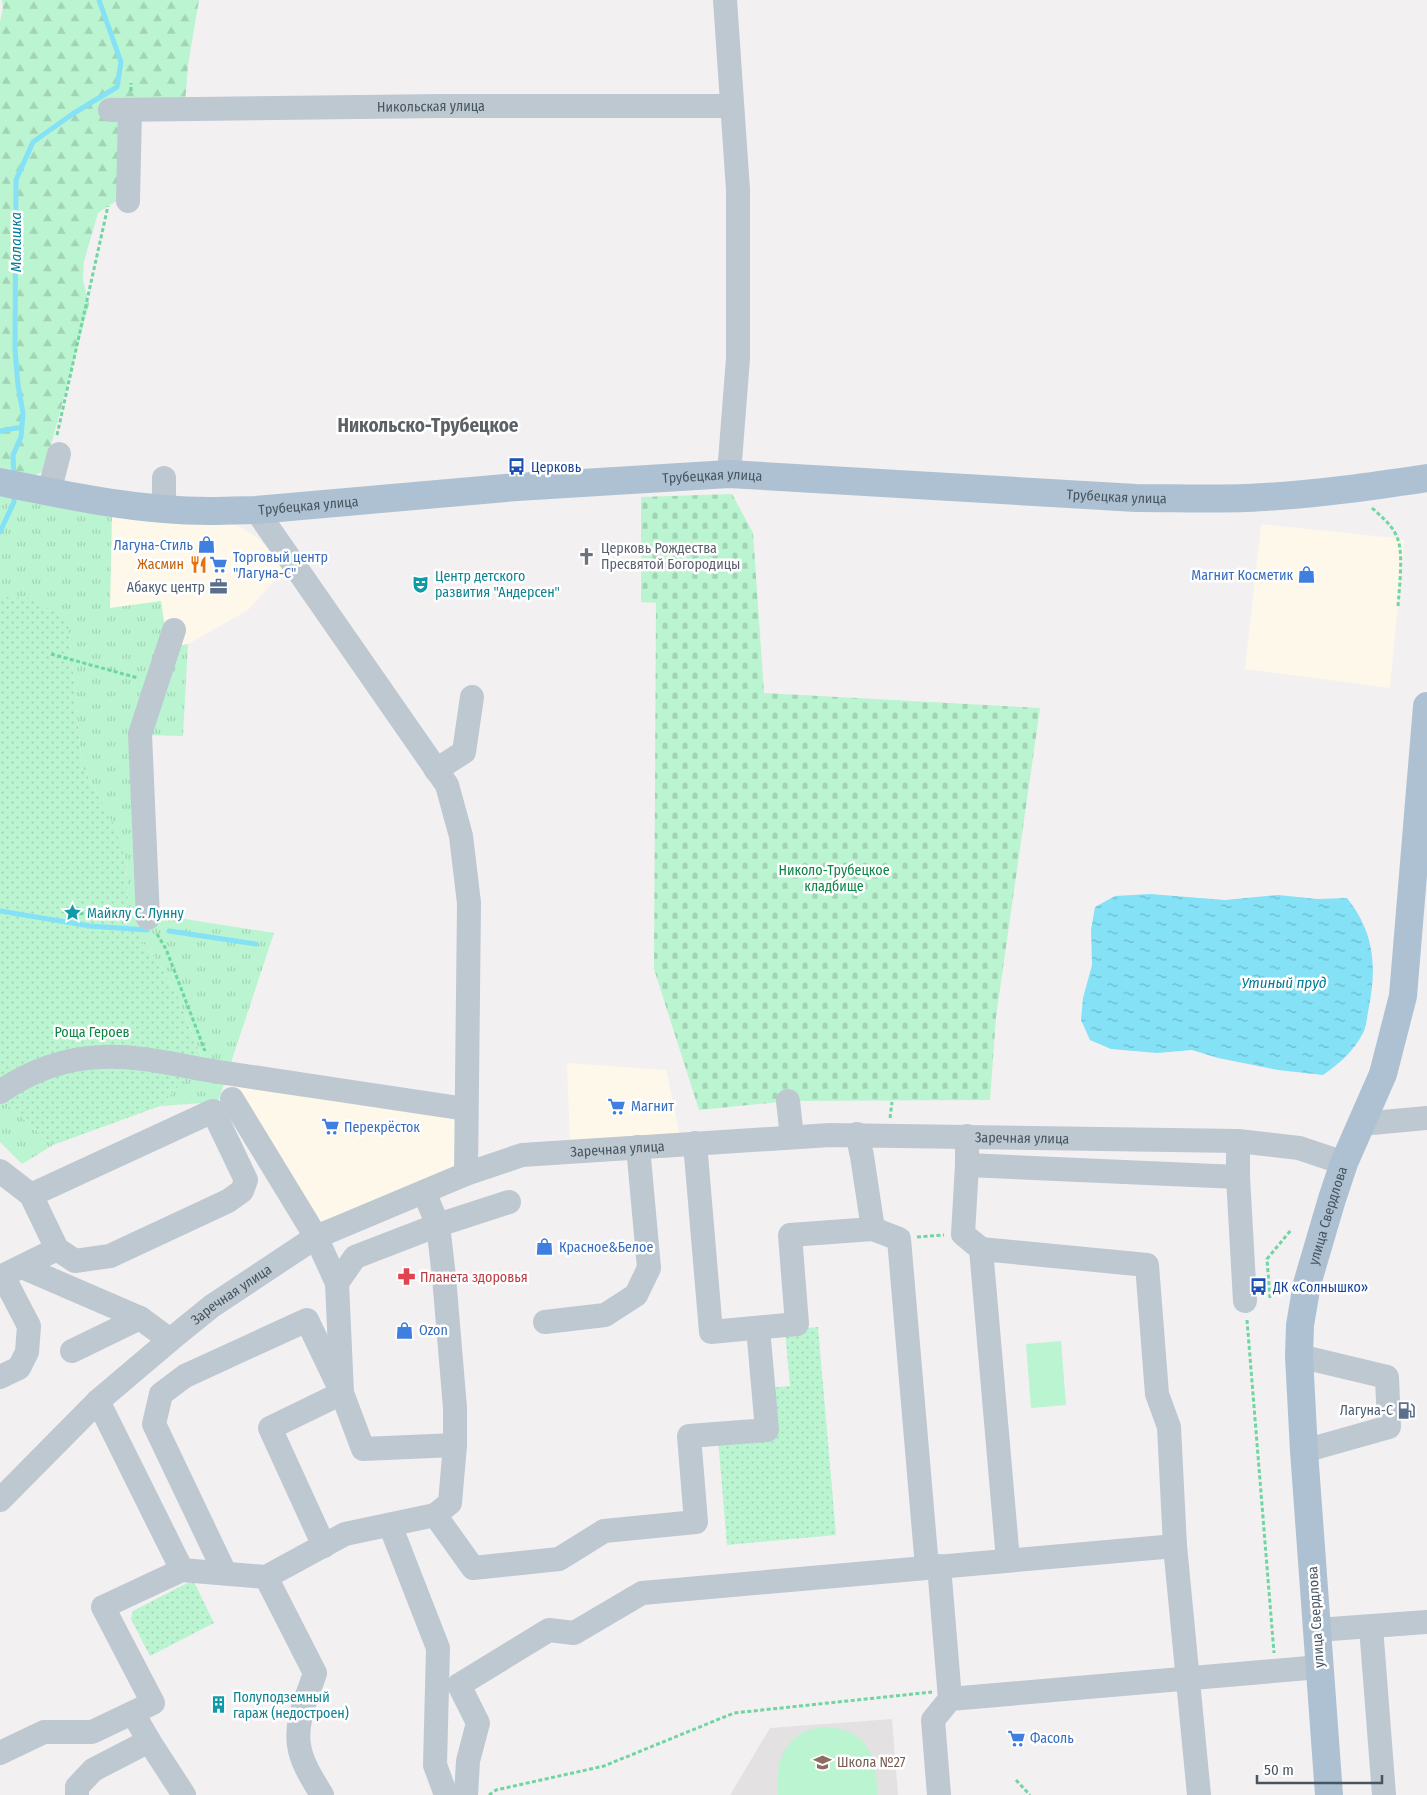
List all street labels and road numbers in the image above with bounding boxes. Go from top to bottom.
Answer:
street label: Никольская улица [377,98,485,115]
street label: Трубецкая улица [662,465,763,487]
street label: Трубецкая улица [1066,485,1167,507]
street label: Трубецкая улица [258,492,359,518]
street label: Заречная улица [975,1129,1069,1147]
street label: Заречная улица [570,1137,665,1160]
street label: улица Свердлова [1305,1164,1351,1267]
street label: Заречная улица [187,1260,275,1328]
street label: улица Свердлова [1304,1565,1328,1668]

